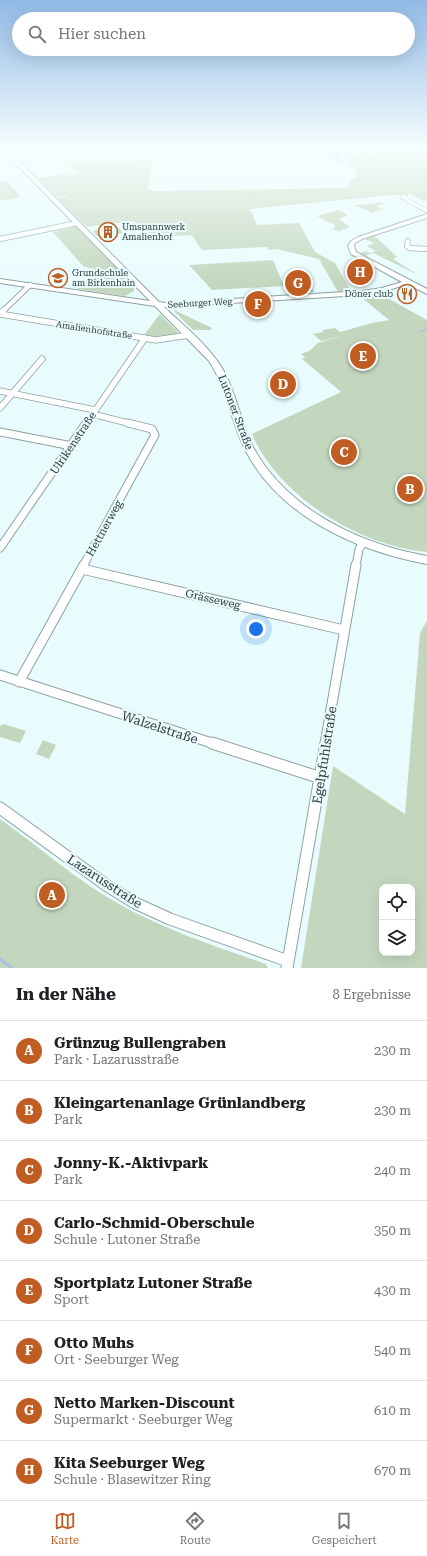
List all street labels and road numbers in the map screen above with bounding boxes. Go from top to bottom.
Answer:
street label: Seeburger Weg [167,296,234,310]
street label: Amalienhofstraße [55,319,133,341]
street label: Lutoner Straße [215,373,256,451]
street label: Ulrikenstraße [48,410,99,477]
street label: Hettnerweg [84,497,126,559]
street label: Grässeweg [184,587,243,612]
street label: Egelpfuhlstraße [309,705,340,805]
street label: Walzelstraße [120,708,200,747]
street label: Lazarusstraße [64,852,145,911]

